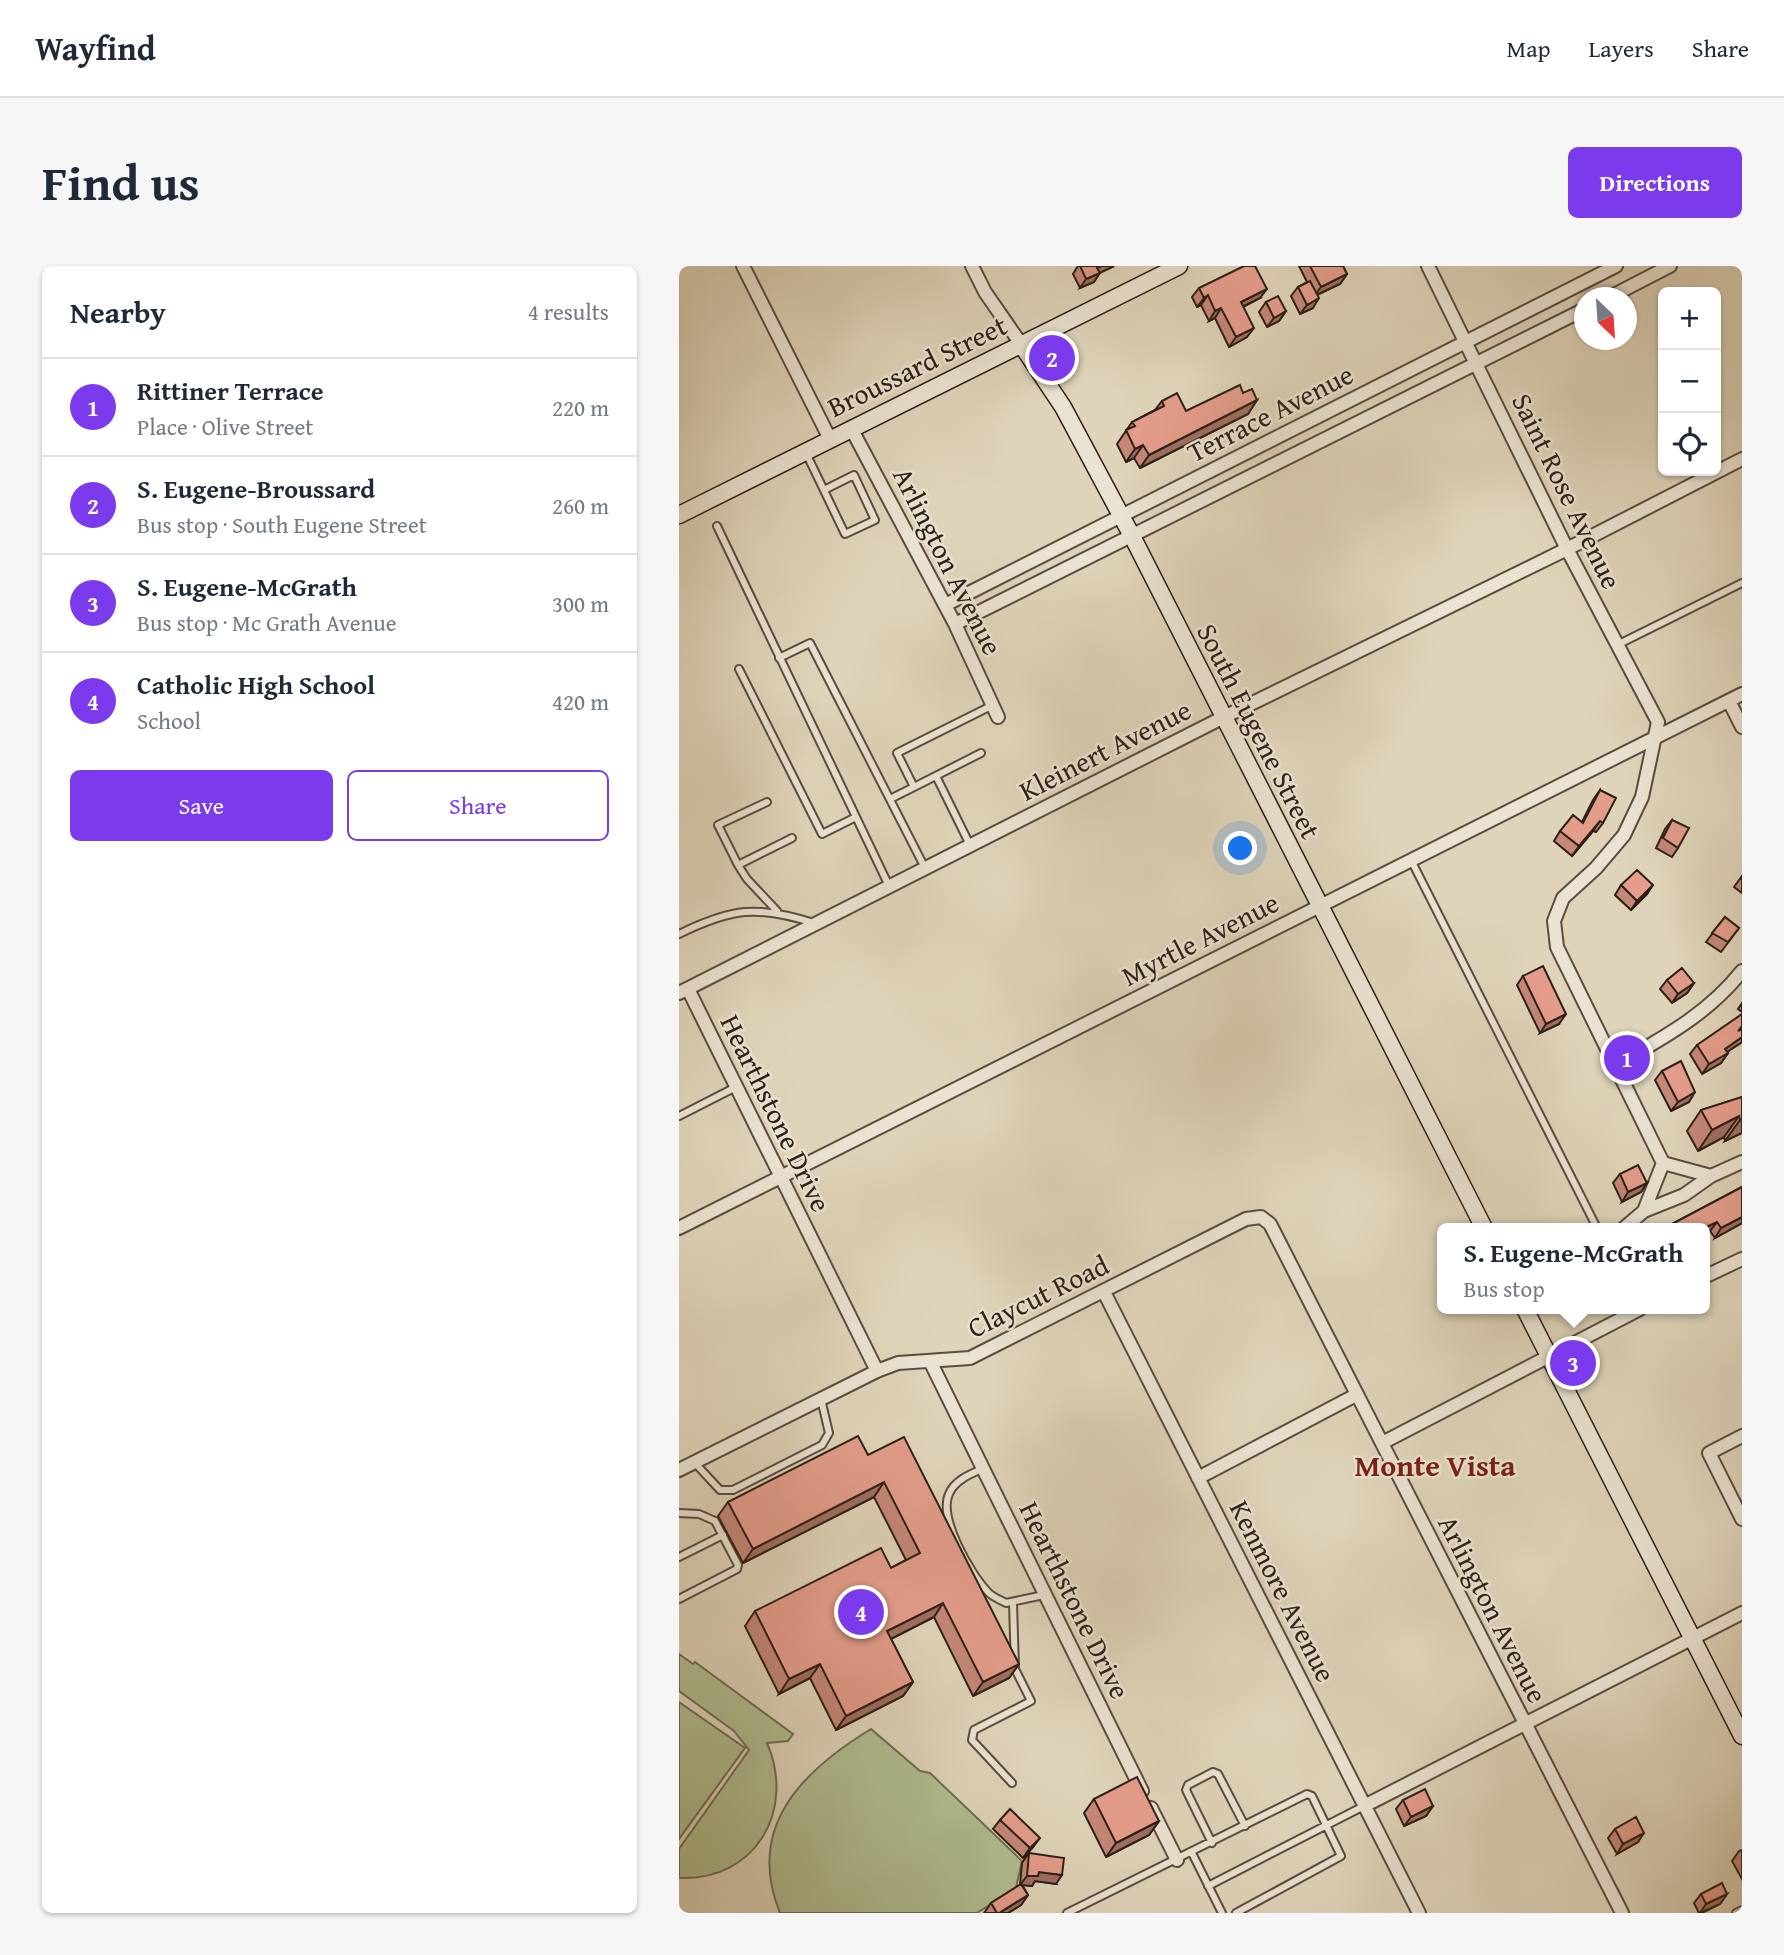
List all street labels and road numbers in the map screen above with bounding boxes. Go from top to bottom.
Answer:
street label: Broussard Street [820,304,1014,427]
street label: Terrace Avenue [1180,353,1360,472]
street label: Saint Rose Avenue [1502,386,1633,596]
street label: Arlington Avenue [883,460,1013,662]
street label: South Eugene Street [1187,616,1332,846]
street label: Kleinert Avenue [1012,689,1198,810]
street label: Myrtle Avenue [1114,881,1285,996]
street label: Hearthstone Drive [711,1007,842,1219]
street label: Claycut Road [960,1244,1115,1347]
street label: Kenmore Avenue [1220,1493,1347,1689]
street label: Hearthstone Drive [1010,1494,1141,1706]
street label: Arlington Avenue [1428,1508,1558,1710]

